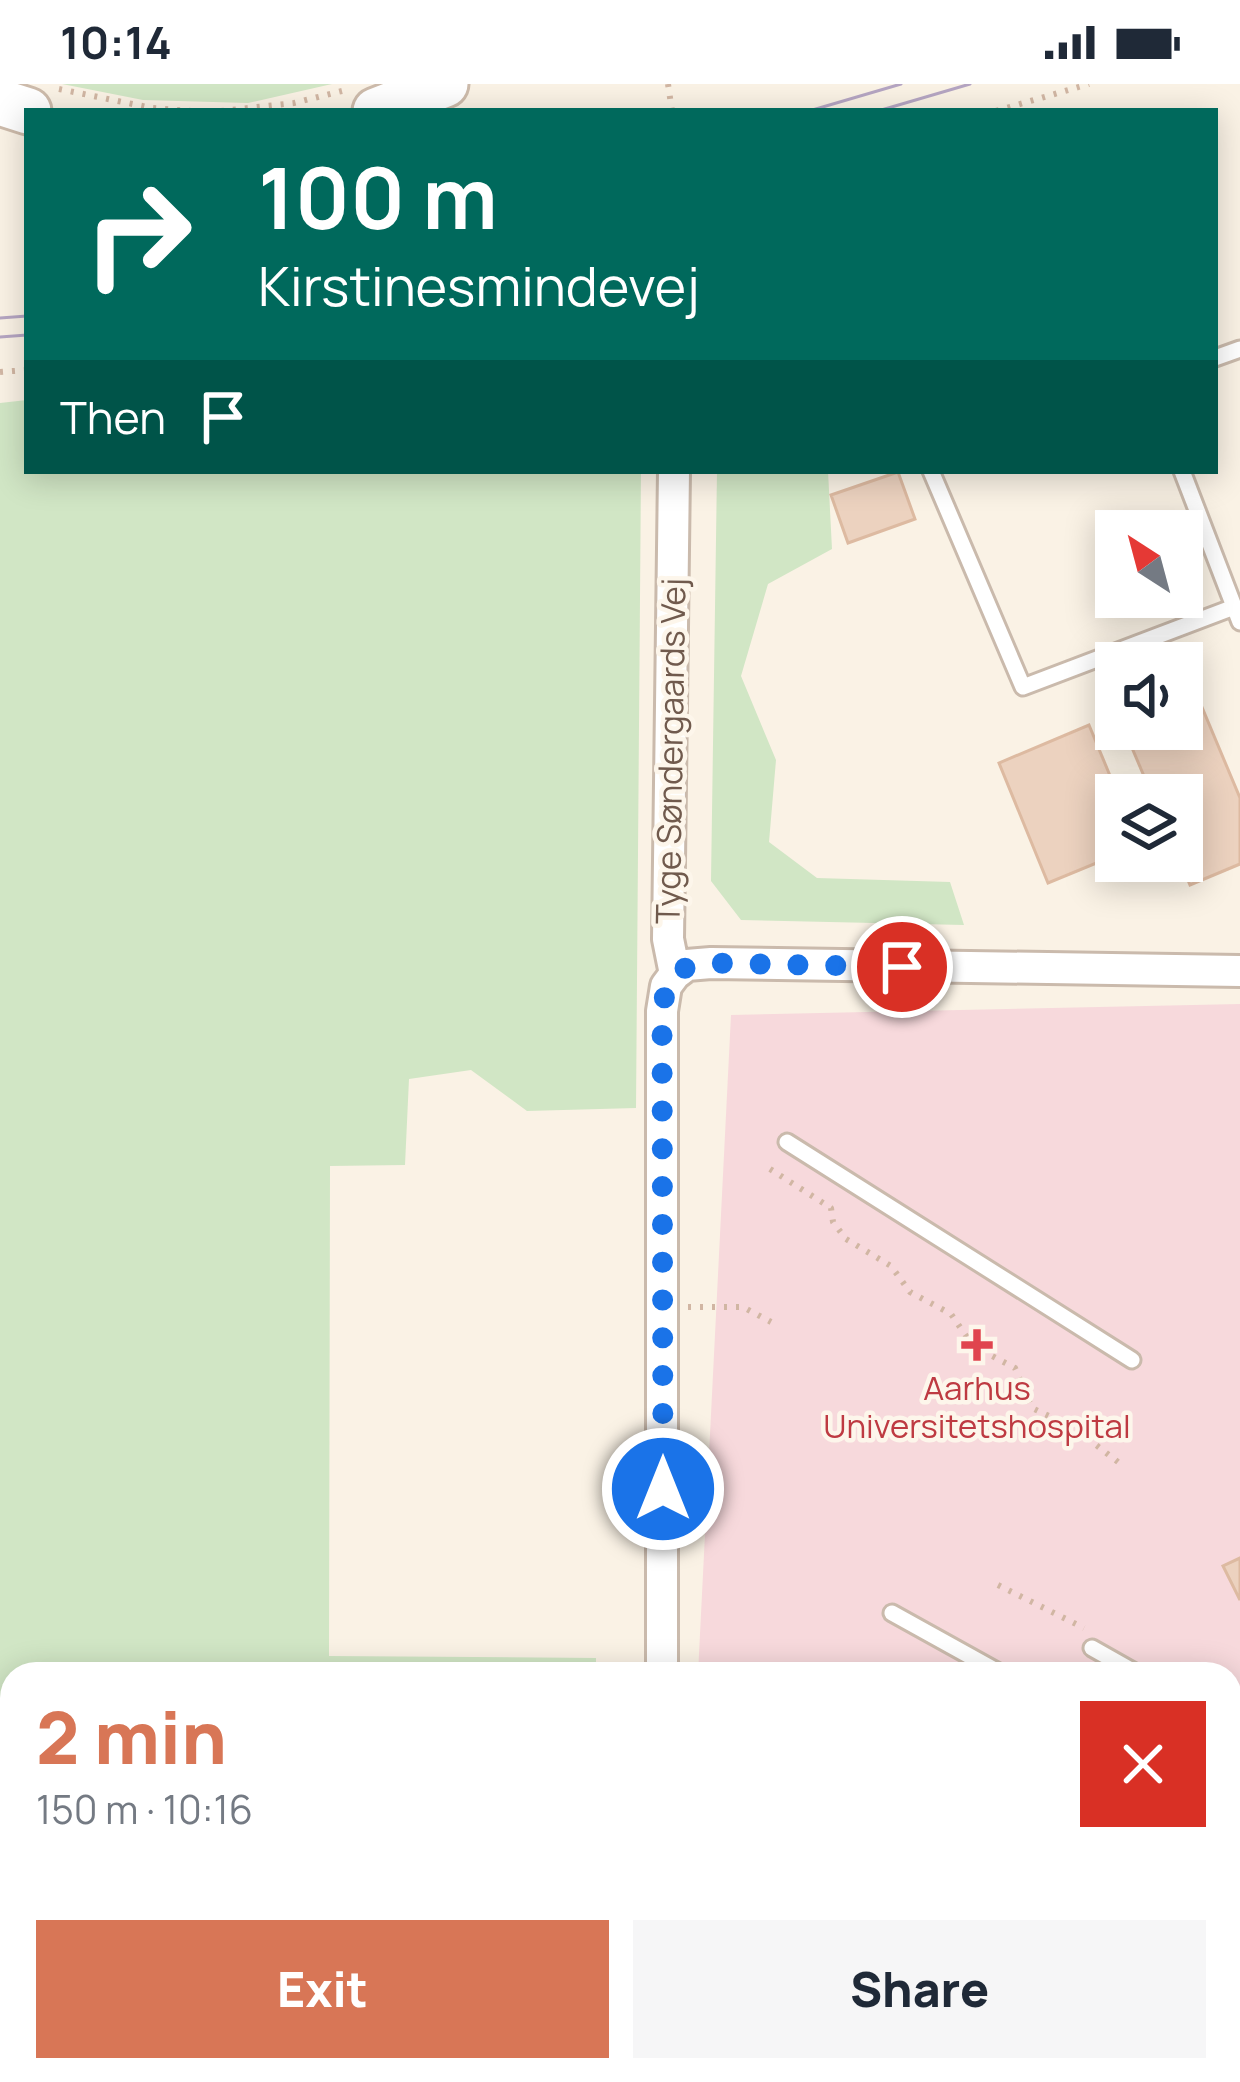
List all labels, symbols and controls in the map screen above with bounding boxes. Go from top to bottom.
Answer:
text: 10:14 [60,11,172,73]
text: 100 m [258,139,498,254]
icon: right [60,156,216,312]
text: Kirstinesmindevej [258,248,700,322]
icon: arrive [190,384,256,450]
text: Then [60,386,166,448]
north arrow [1095,510,1203,618]
map controls [1095,510,1203,882]
street label: Tyge Søndergaards Vej [644,578,696,924]
button: sound [1095,642,1203,750]
button: layers [1095,774,1203,882]
pin [851,916,953,1018]
icon: arrive [869,934,935,1000]
marker: Aarhus Universitetshospital [961,1329,993,1361]
place label: Aarhus Universitetshospital [823,1365,1131,1448]
position arrow [600,1426,726,1552]
text: 2 min [36,1687,227,1786]
button: close [1080,1701,1206,1827]
text: 150 m · 10:16 [36,1782,253,1836]
button: Exit [36,1920,609,2058]
button: Share [633,1920,1206,2058]

